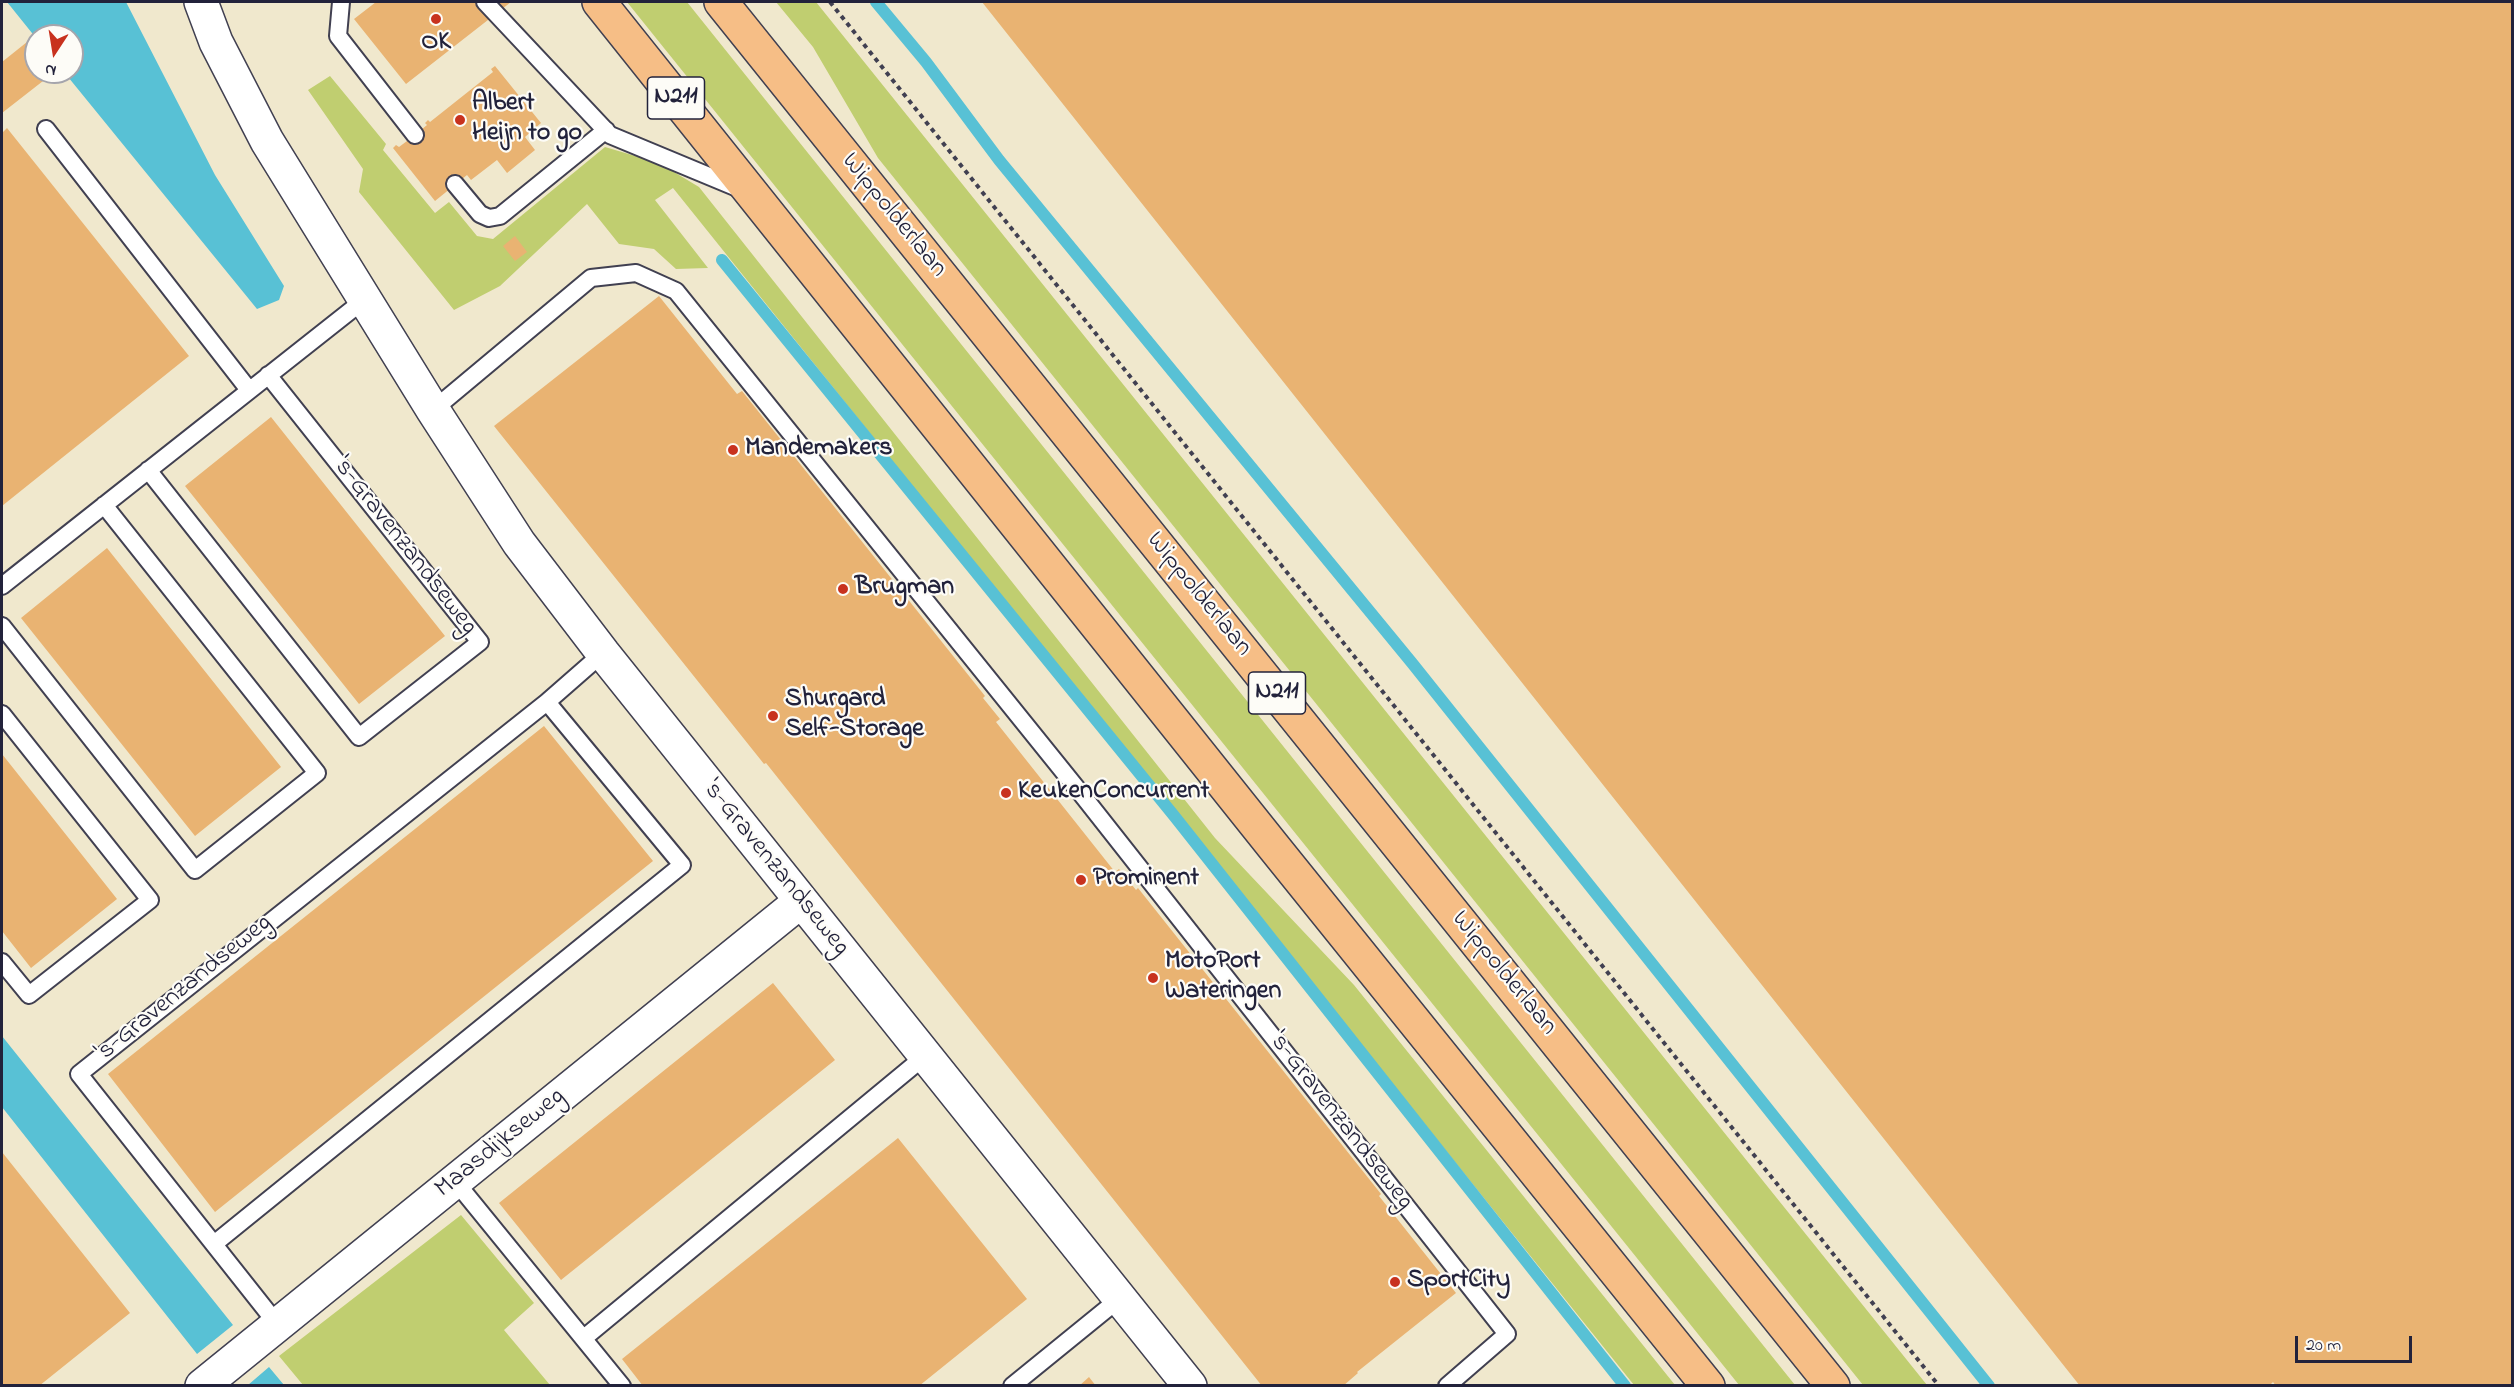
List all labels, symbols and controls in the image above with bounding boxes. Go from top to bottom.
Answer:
marker: OK [429,12,443,26]
north arrow [24,24,84,84]
place label: OK [421,28,451,60]
text: N [43,57,58,83]
road number: N211 [648,77,704,119]
place label: Albert Heijn to go [472,89,582,150]
marker: Albert Heijn to go [453,113,467,127]
street label: Wippolderlaan [833,147,953,285]
place label: Mandemakers [745,434,892,466]
marker: Mandemakers [726,443,740,457]
street label: 's-Gravenzandseweg [325,452,483,642]
street label: Wippolderlaan [1138,526,1258,664]
place label: Brugman [855,573,954,605]
marker: Brugman [836,582,850,596]
road number: N211 [1248,672,1306,714]
place label: Shurgard Self-Storage [785,685,924,746]
marker: Shurgard Self-Storage [766,709,780,723]
street label: 's-Gravenzandseweg [695,775,855,963]
place label: KeukenConcurrent [1018,777,1209,809]
marker: KeukenConcurrent [999,786,1013,800]
place label: Prominent [1093,864,1199,896]
marker: Prominent [1074,873,1088,887]
street label: Wippolderlaan [1443,905,1563,1043]
street label: 's-Gravenzandseweg [91,909,279,1069]
place label: MotoPort Wateringen [1165,947,1281,1008]
marker: MotoPort Wateringen [1146,971,1160,985]
street label: 's-Gravenzandseweg [1261,1027,1419,1217]
street label: Maasdijkseweg [430,1082,572,1206]
place label: SportCity [1407,1266,1510,1298]
marker: SportCity [1388,1275,1402,1289]
scale bar [2298,1324,2415,1362]
text: 20 m [2306,1333,2341,1359]

